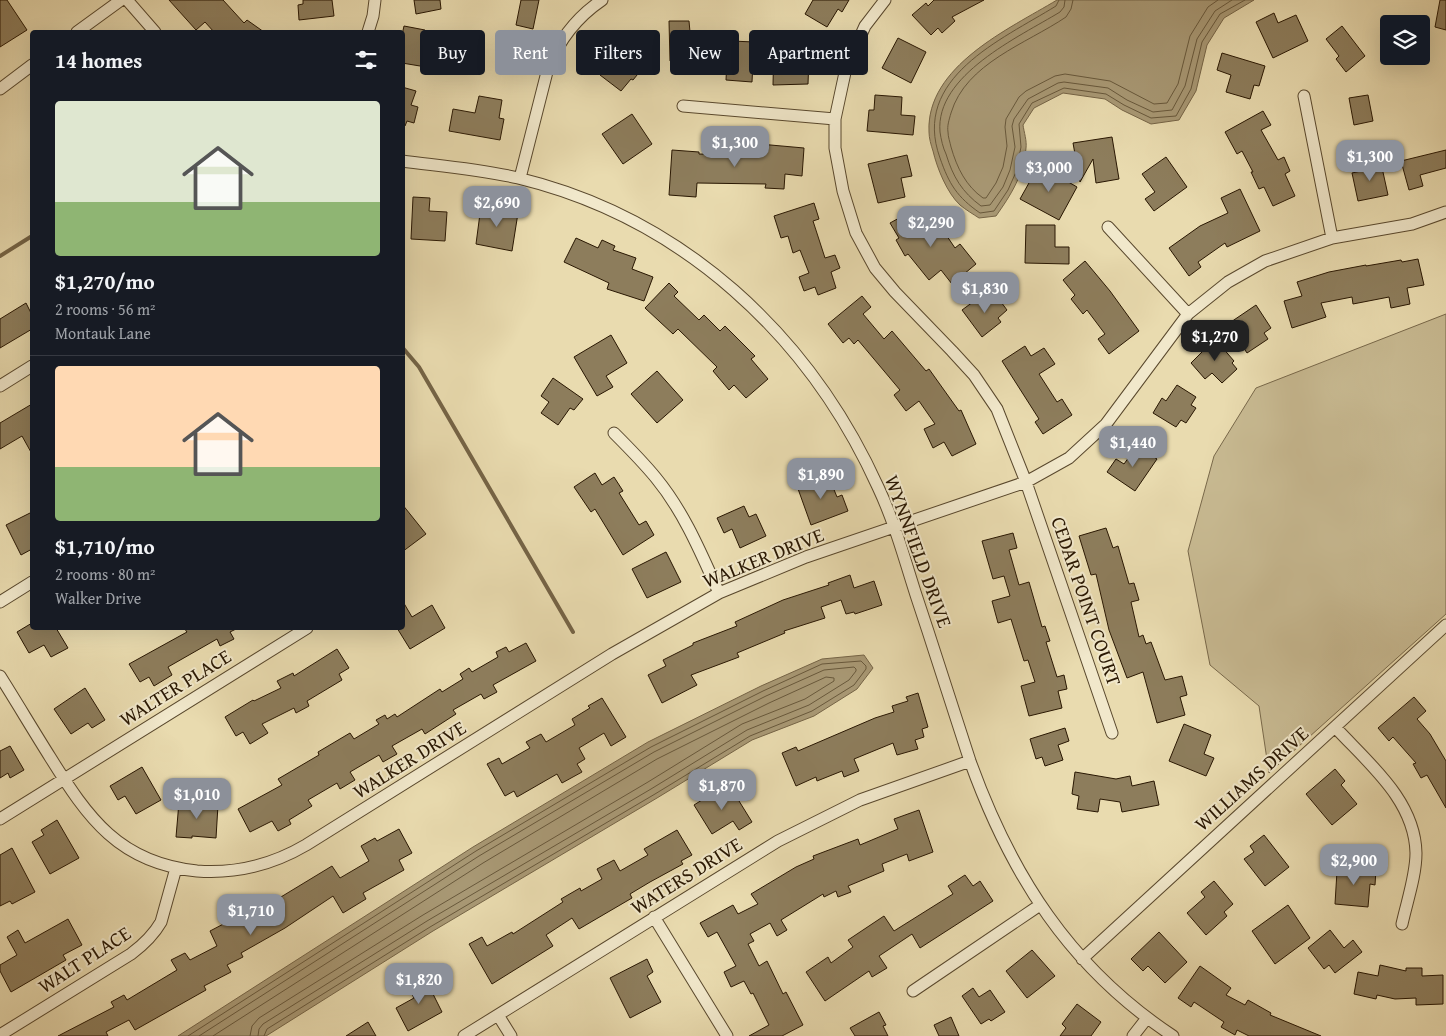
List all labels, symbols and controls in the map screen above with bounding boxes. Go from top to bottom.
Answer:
map controls [1380,15,1430,65]
button: layers [1380,15,1430,65]
chip: Buy [420,30,485,75]
chip: Rent [495,30,566,75]
chip: Filters [576,30,660,75]
chip: New [670,30,739,75]
chip: Apartment [749,30,868,75]
text: 14 homes [55,45,142,76]
icon: filters [352,46,380,74]
pin: $1,300 [694,126,776,168]
text: $1,300 [712,130,758,154]
icon: home [173,133,263,223]
pin: $1,300 [1329,140,1411,182]
text: $1,300 [1347,144,1393,168]
pin: $3,000 [1008,150,1090,193]
text: $3,000 [1026,155,1072,179]
pin: $2,690 [456,186,538,228]
text: $2,690 [474,190,520,214]
pin: $2,290 [890,206,972,248]
text: $2,290 [908,210,954,234]
text: $1,270/mo [55,266,155,297]
pin: $1,830 [944,272,1026,314]
text: $1,830 [962,276,1008,300]
text: 2 rooms · 56 m² [55,297,155,321]
pin: $1,270 [1174,320,1256,362]
text: Montauk Lane [55,321,151,345]
text: $1,270 [1192,324,1238,348]
icon: home [173,399,263,489]
pin: $1,440 [1092,426,1174,468]
text: $1,440 [1110,430,1156,454]
pin: $1,890 [780,458,862,500]
text: $1,890 [798,462,844,486]
street label: WYNNFIELD DRIVE [878,471,960,631]
street label: CEDAR POINT COURT [1044,513,1130,689]
street label: WALKER DRIVE [698,520,828,594]
text: $1,710/mo [55,531,155,562]
text: 2 rooms · 80 m² [55,562,155,586]
text: Walker Drive [55,586,141,610]
street label: WALTER PLACE [114,641,236,733]
street label: WALKER DRIVE [347,713,471,805]
street label: WILLIAMS DRIVE [1188,719,1314,837]
pin: $1,870 [681,768,763,811]
text: $1,870 [699,773,745,797]
pin: $1,010 [156,778,238,820]
text: $1,010 [174,782,220,806]
street label: WATERS DRIVE [625,829,747,921]
pin: $2,900 [1313,844,1395,886]
text: $2,900 [1331,848,1377,872]
pin: $1,710 [210,894,292,936]
text: $1,710 [228,898,274,922]
street label: WALT PLACE [32,918,136,1000]
pin: $1,820 [378,962,460,1005]
text: $1,820 [396,967,442,991]

